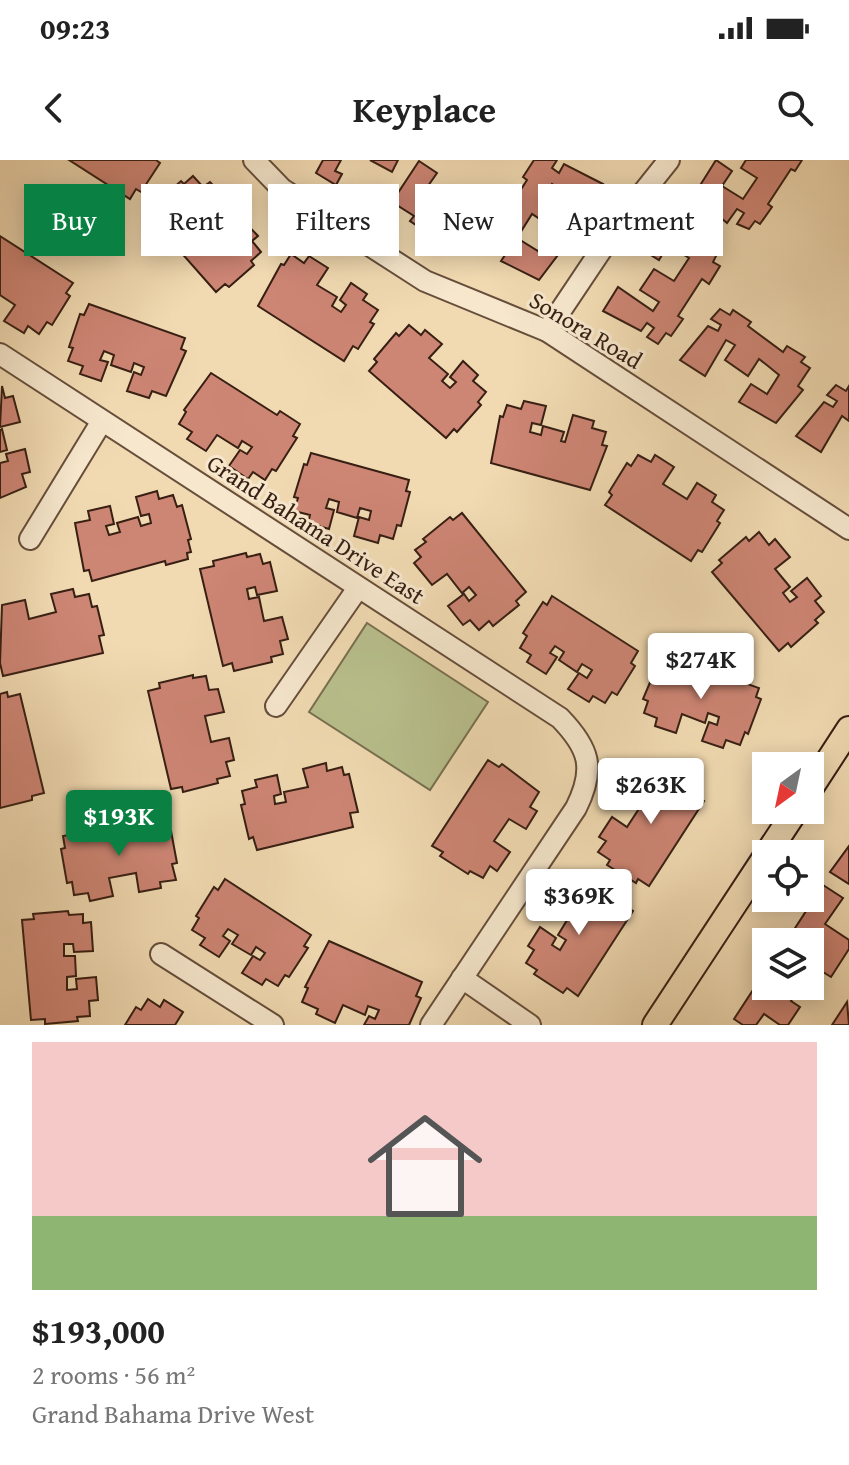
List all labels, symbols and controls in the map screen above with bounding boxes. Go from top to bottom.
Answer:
text: 09:23 [40,6,111,50]
text: Keyplace [353,82,496,135]
icon: back [32,86,76,130]
icon: search [773,86,817,130]
chip: Buy [24,184,125,256]
chip: Rent [141,184,252,256]
chip: Filters [268,184,399,256]
chip: New [415,184,522,256]
chip: Apartment [538,184,723,256]
street label: Sonora Road [523,283,649,378]
street label: Grand Bahama Drive East [200,445,432,613]
pin: $274K [645,633,757,701]
text: $274K [666,639,736,678]
north arrow [752,752,824,824]
map controls [752,752,824,1000]
pin: $263K [595,758,707,826]
text: $263K [616,764,686,803]
pin: $193K [63,790,175,858]
text: $193K [84,796,154,835]
button: locate [752,840,824,912]
pin: $369K [523,869,635,937]
text: $369K [544,875,614,914]
button: layers [752,928,824,1000]
icon: home [353,1094,497,1238]
text: $193,000 [32,1306,165,1355]
text: 2 rooms · 56 m² [32,1355,195,1394]
text: Grand Bahama Drive West [32,1394,314,1433]

